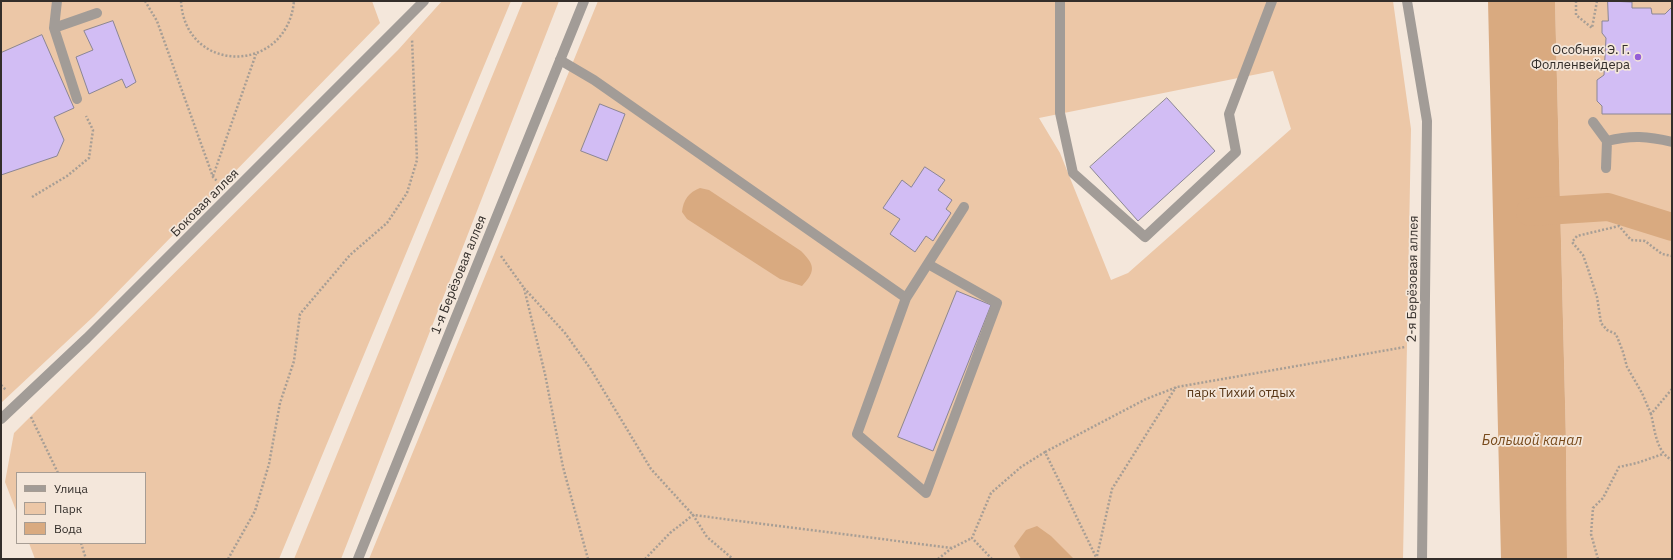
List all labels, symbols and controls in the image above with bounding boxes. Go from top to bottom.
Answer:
place label: Особняк Э. Г. Фолленвейдера [1531,42,1630,73]
marker: Особняк Э. Г. Фолленвейдера [1633,52,1643,62]
street label: Боковая аллея [168,166,242,240]
street label: 1-я Берёзовая аллея [428,213,490,337]
street label: 2-я Берёзовая аллея [1404,215,1422,343]
park label: парк Тихий отдых [1187,385,1295,401]
water label: Большой канал [1482,433,1582,449]
legend [16,472,146,544]
text: Улица [54,481,88,496]
text: Парк [54,501,82,516]
text: Вода [54,521,82,536]

